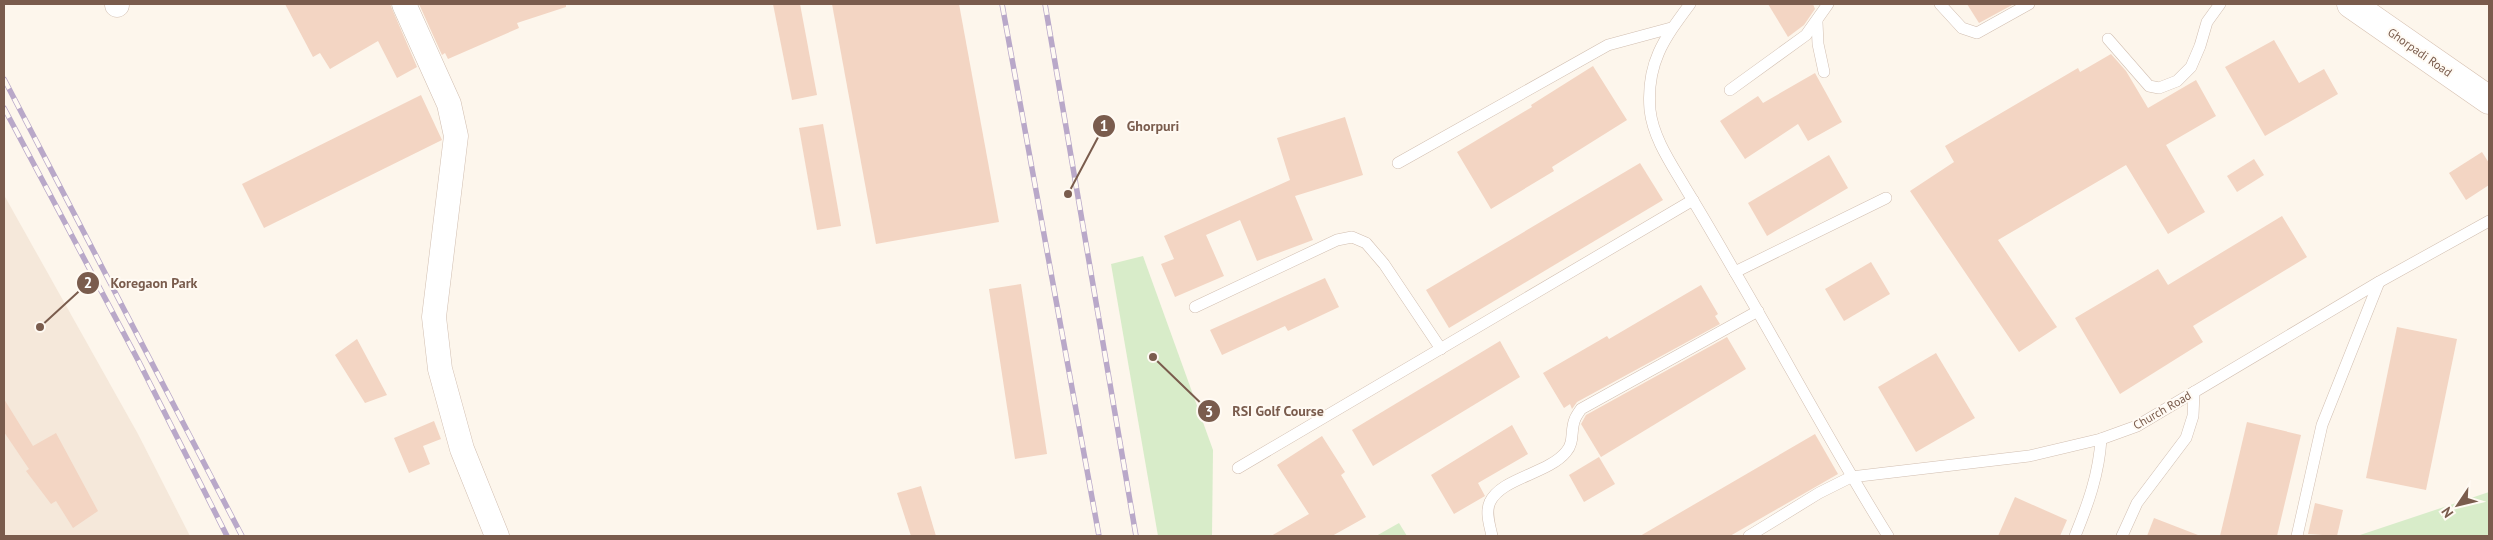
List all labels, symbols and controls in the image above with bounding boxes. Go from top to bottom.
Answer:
street label: Ghorpadi Road [2385,24,2455,80]
callout: Ghorpuri [1091,111,1189,140]
text: 1 [1100,116,1108,135]
text: Ghorpuri [1127,117,1179,135]
callout: Koregaon Park [76,269,208,298]
text: 2 [84,273,92,292]
text: Koregaon Park [111,274,198,292]
street label: Church Road [2130,387,2194,433]
callout: RSI Golf Course [1197,397,1334,426]
text: 3 [1205,402,1213,421]
text: RSI Golf Course [1232,402,1324,420]
north arrow [2433,480,2483,530]
text: N [2437,504,2457,521]

